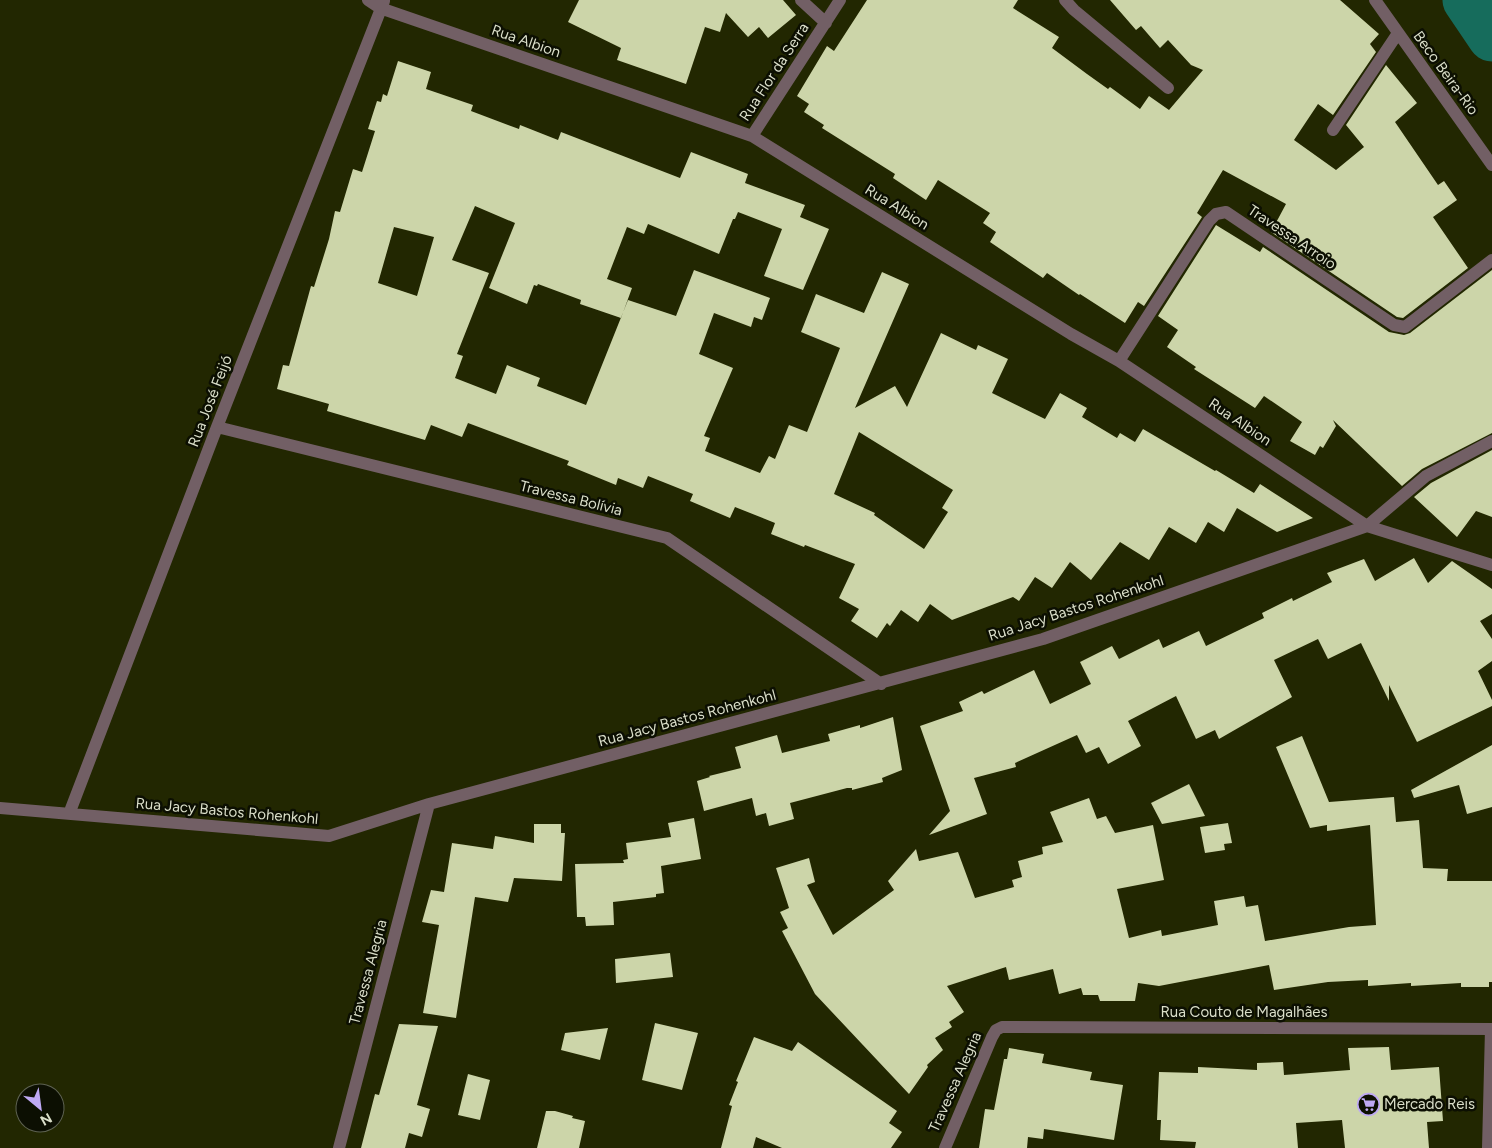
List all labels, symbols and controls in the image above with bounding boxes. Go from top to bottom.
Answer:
street label: Rua Flor da Serra [736,20,812,124]
street label: Rua Albion [489,21,563,61]
street label: Beco Beira-Rio [1410,28,1483,119]
street label: Rua Albion [862,180,932,234]
street label: Travessa Arroio [1244,201,1340,273]
street label: Rua José Feijó [184,352,236,449]
street label: Rua Albion [1205,394,1275,450]
street label: Travessa Bolívia [518,477,624,519]
street label: Rua Jacy Bastos Rohenkohl [986,571,1166,645]
street label: Rua Jacy Bastos Rohenkohl [596,686,778,750]
street label: Rua Jacy Bastos Rohenkohl [135,794,319,828]
street label: Travessa Alegria [345,918,391,1026]
street label: Rua Couto de Magalhães [1160,1003,1328,1021]
street label: Travessa Alegria [925,1029,985,1135]
north arrow [15,1083,65,1133]
supermarket icon: Mercado Reis [1356,1092,1380,1116]
place label: Mercado Reis [1384,1095,1475,1113]
text: N [37,1109,55,1129]

